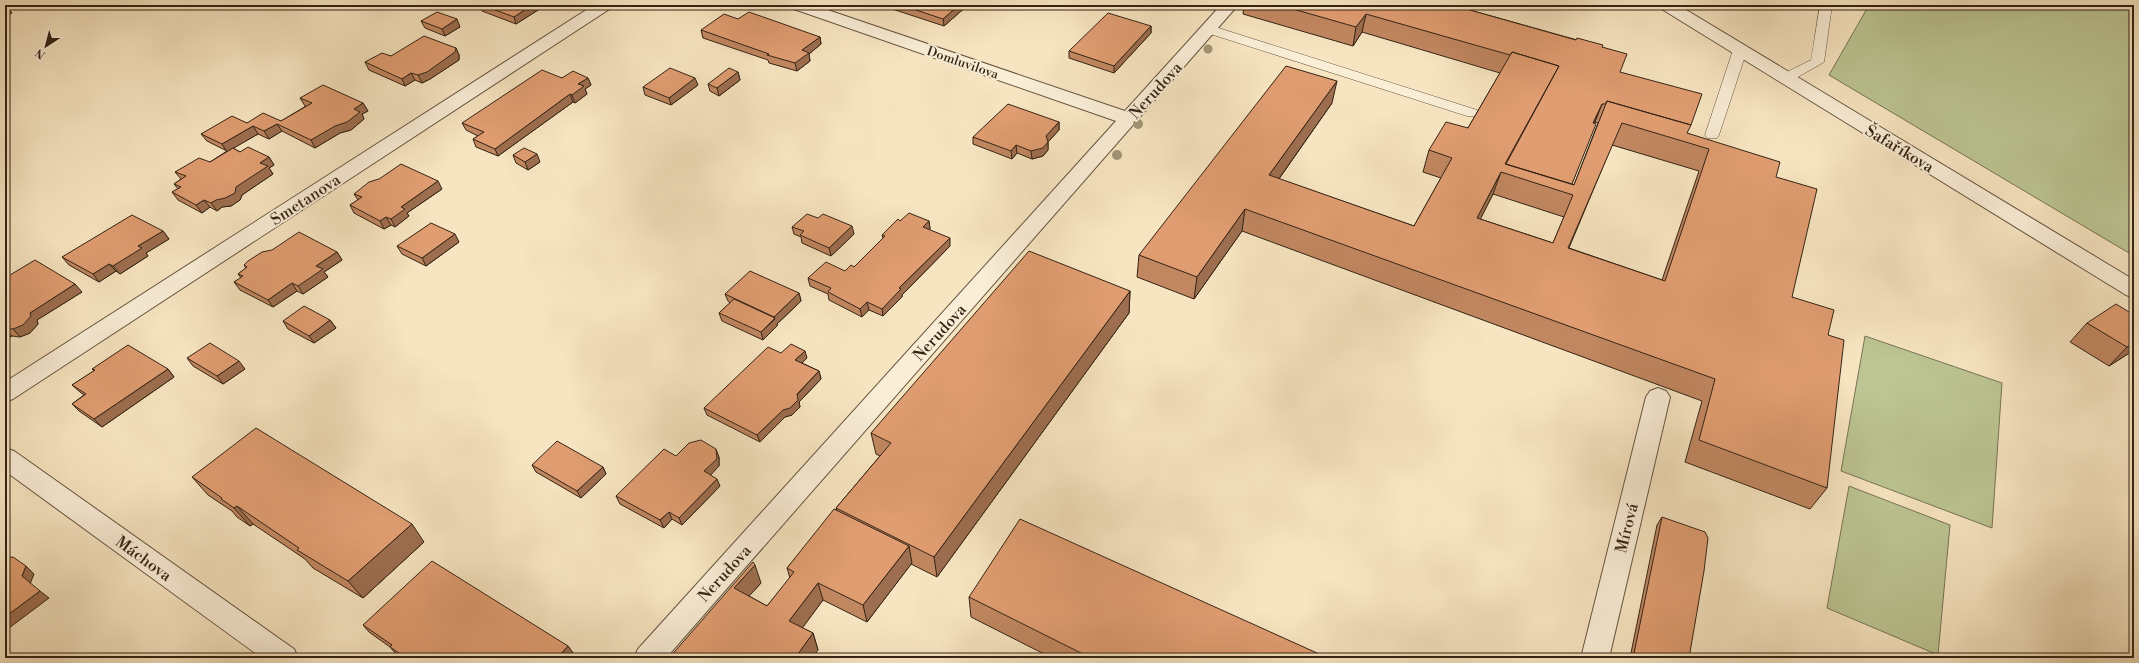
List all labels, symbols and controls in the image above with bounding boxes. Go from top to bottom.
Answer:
north arrow [26,26,66,66]
street label: Domluvilova [925,43,1001,83]
text: N [33,45,48,62]
street label: Nerudova [1125,57,1187,123]
street label: Šafaříkova [1862,119,1939,178]
street label: Smetanova [267,169,345,230]
street label: Nerudova [909,299,971,365]
street label: Mírová [1611,500,1643,555]
street label: Máchova [111,532,176,586]
street label: Nerudova [694,540,756,606]

